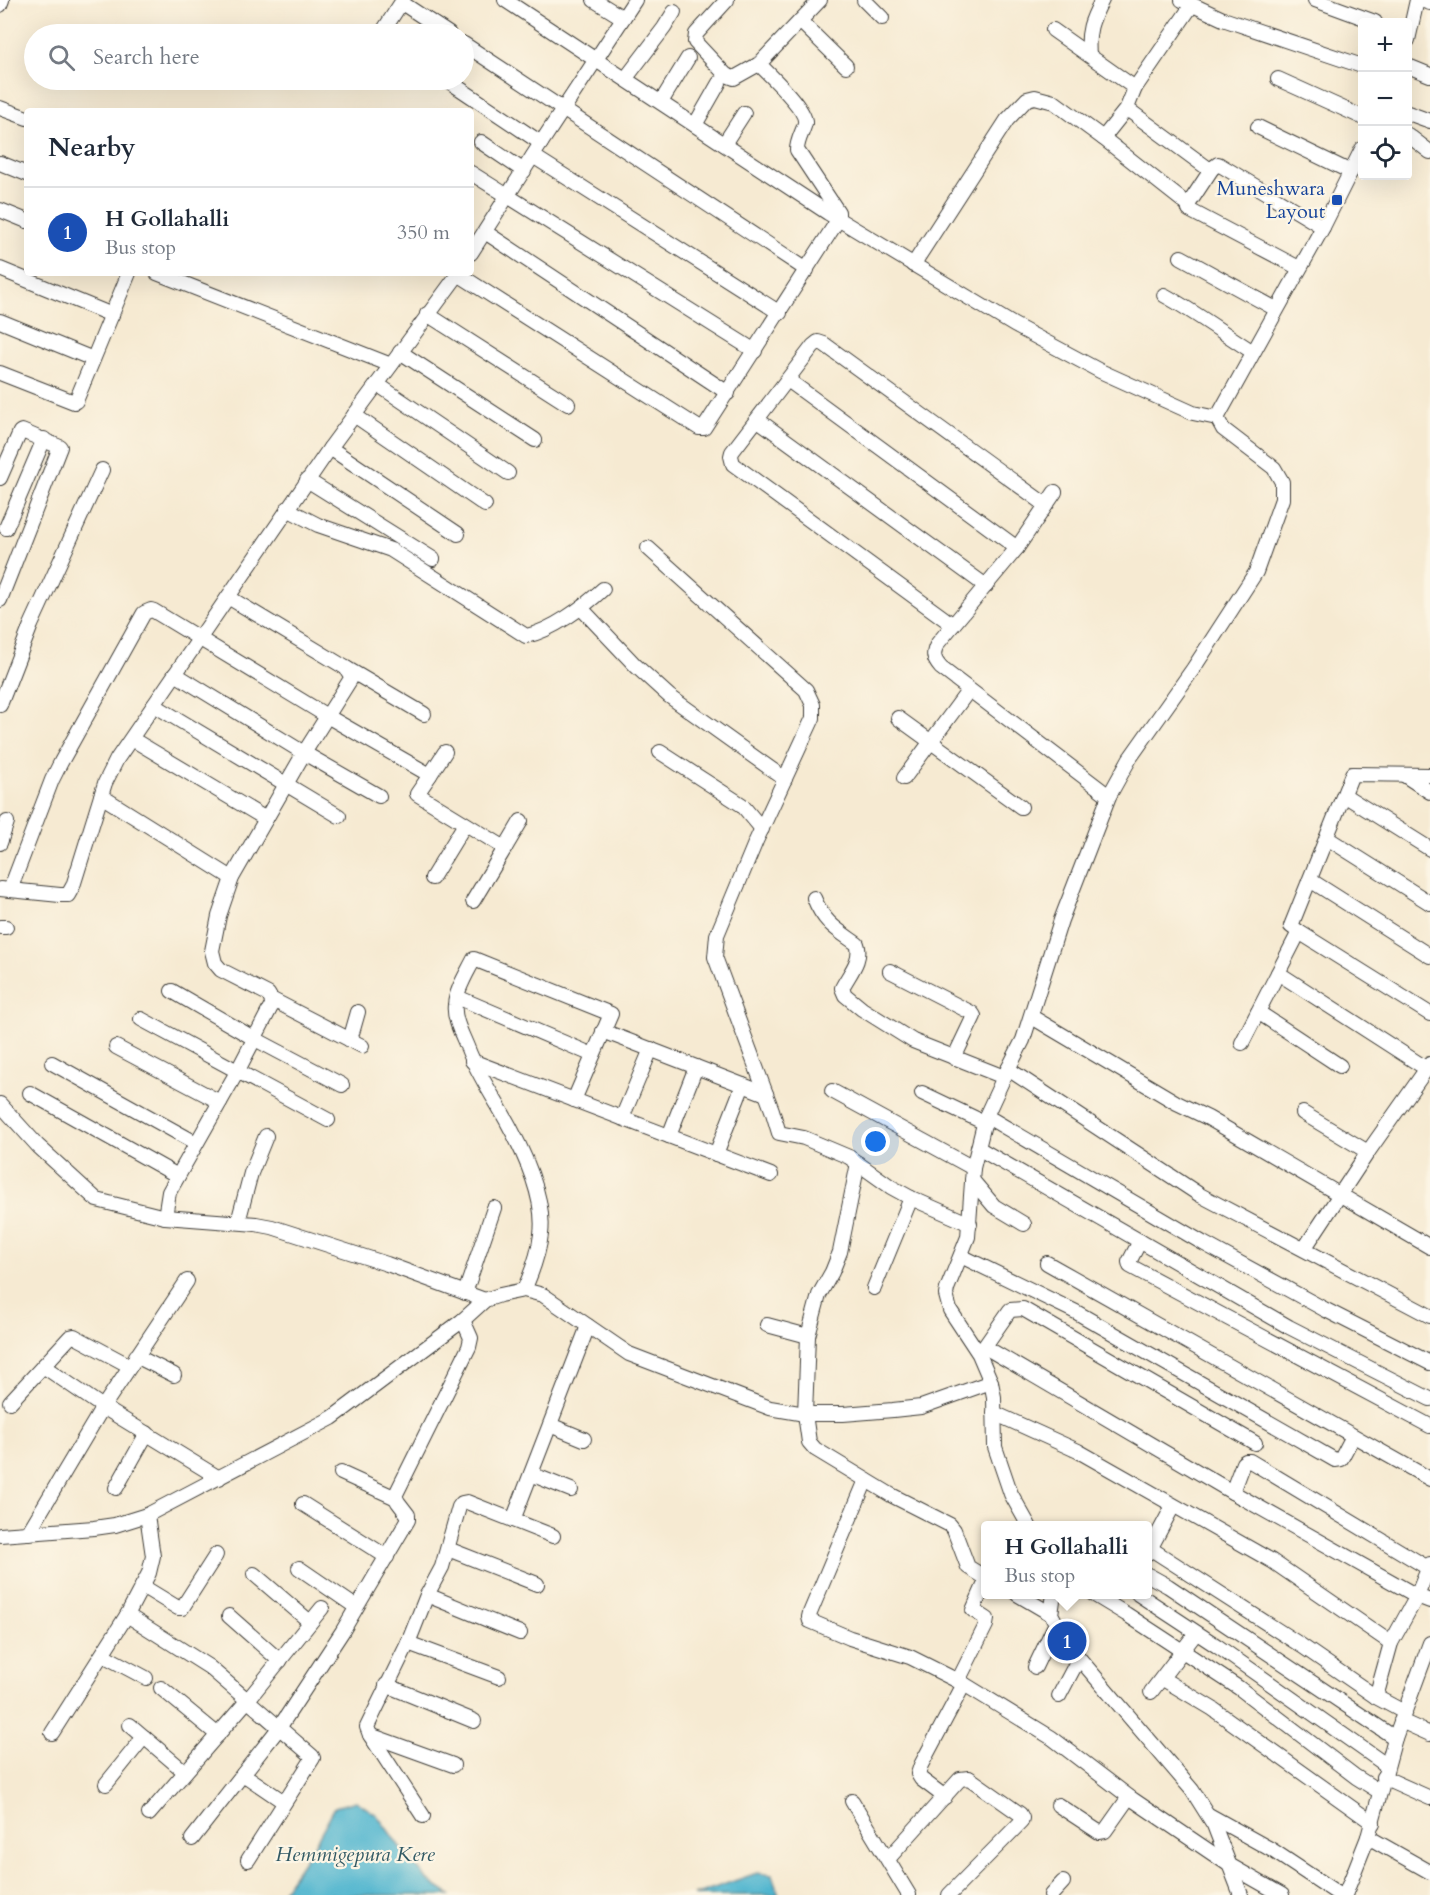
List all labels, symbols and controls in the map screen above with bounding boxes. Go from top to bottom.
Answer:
map controls [1358,18,1412,180]
button: + [1358,18,1412,72]
search box [24,24,474,90]
icon: search [45,41,78,74]
text: Search here [93,42,200,72]
button: − [1358,72,1412,126]
button: locate [1358,126,1412,180]
text: Nearby [48,130,136,165]
place label: Muneshwara Layout [1216,175,1326,225]
marker: Muneshwara Layout [1330,193,1344,207]
text: H Gollahalli [105,204,229,234]
text: 1 [62,219,73,246]
text: 350 m [397,219,450,246]
text: Bus stop [105,234,176,261]
your location [861,1127,890,1156]
popup [981,1521,1152,1599]
text: H Gollahalli [1004,1532,1129,1562]
text: Bus stop [1004,1562,1075,1589]
pin: 1 [1048,1618,1086,1664]
water label: Hemmigepura Kere [275,1840,436,1869]

